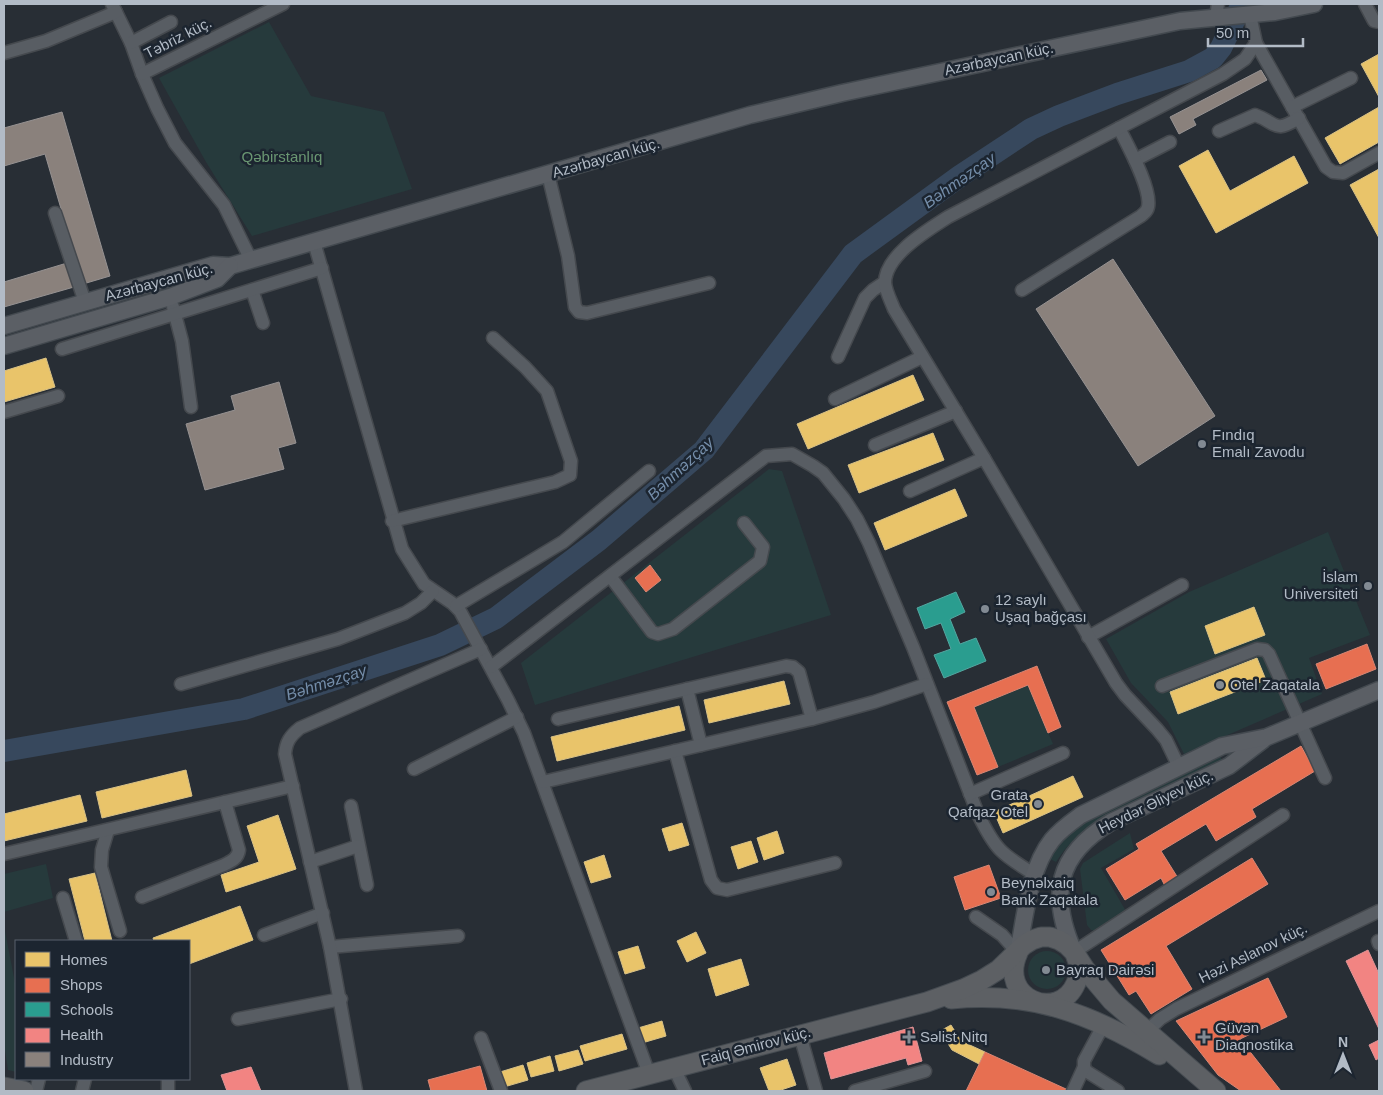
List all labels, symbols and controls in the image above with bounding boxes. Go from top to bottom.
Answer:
street label: Təbriz küç. [141,13,214,62]
scale bar [1208,15,1303,47]
text: 50 m [1216,24,1249,41]
street label: Azərbaycan küç. [943,39,1055,78]
street label: Azərbaycan küç. [550,134,662,181]
park label: Qəbirstanlıq [242,148,322,165]
water label: Bəhməzçay [920,149,999,211]
street label: Azərbaycan küç. [103,259,215,304]
place label: Fındıq Emalı Zavodu [1212,426,1305,460]
water label: Bəhməzçay [644,433,717,503]
marker: Fındıq Emalı Zavodu [1196,438,1208,450]
place label: İslam Universiteti [1284,568,1358,602]
marker: İslam Universiteti [1362,580,1374,592]
place label: 12 saylı Uşaq bağçası [995,591,1087,625]
marker: 12 saylı Uşaq bağçası [979,603,991,615]
water label: Bəhməzçay [284,661,369,703]
place label: Otel Zaqatala [1230,676,1321,693]
marker: Otel Zaqatala [1214,679,1226,691]
street label: Heydər Əliyev küç. [1096,766,1216,837]
place label: Grata Qafqaz Otel [948,786,1029,820]
marker: Grata Qafqaz Otel [1032,798,1044,810]
place label: Beynəlxaiq Bank Zaqatala [1001,874,1098,908]
marker: Beynəlxaiq Bank Zaqatala [985,886,997,898]
street label: Həzi Aslanov küç. [1196,919,1310,986]
legend [15,940,190,1080]
text: Homes [60,951,108,968]
place label: Bayraq Dairəsi [1056,961,1154,978]
marker: Bayraq Dairəsi [1040,964,1052,976]
text: Shops [60,976,103,993]
text: Schools [60,1001,113,1018]
place label: Güvən Diaqnostika [1215,1019,1294,1053]
street label: Faiq Əmirov küç. [699,1023,813,1068]
text: Health [60,1026,103,1043]
place label: Səlist Nitq [920,1028,988,1045]
marker: Səlist Nitq [902,1030,916,1044]
marker: Güvən Diaqnostika [1197,1030,1211,1044]
north arrow [1318,1030,1368,1080]
text: N [1338,1034,1348,1050]
text: Industry [60,1051,114,1068]

